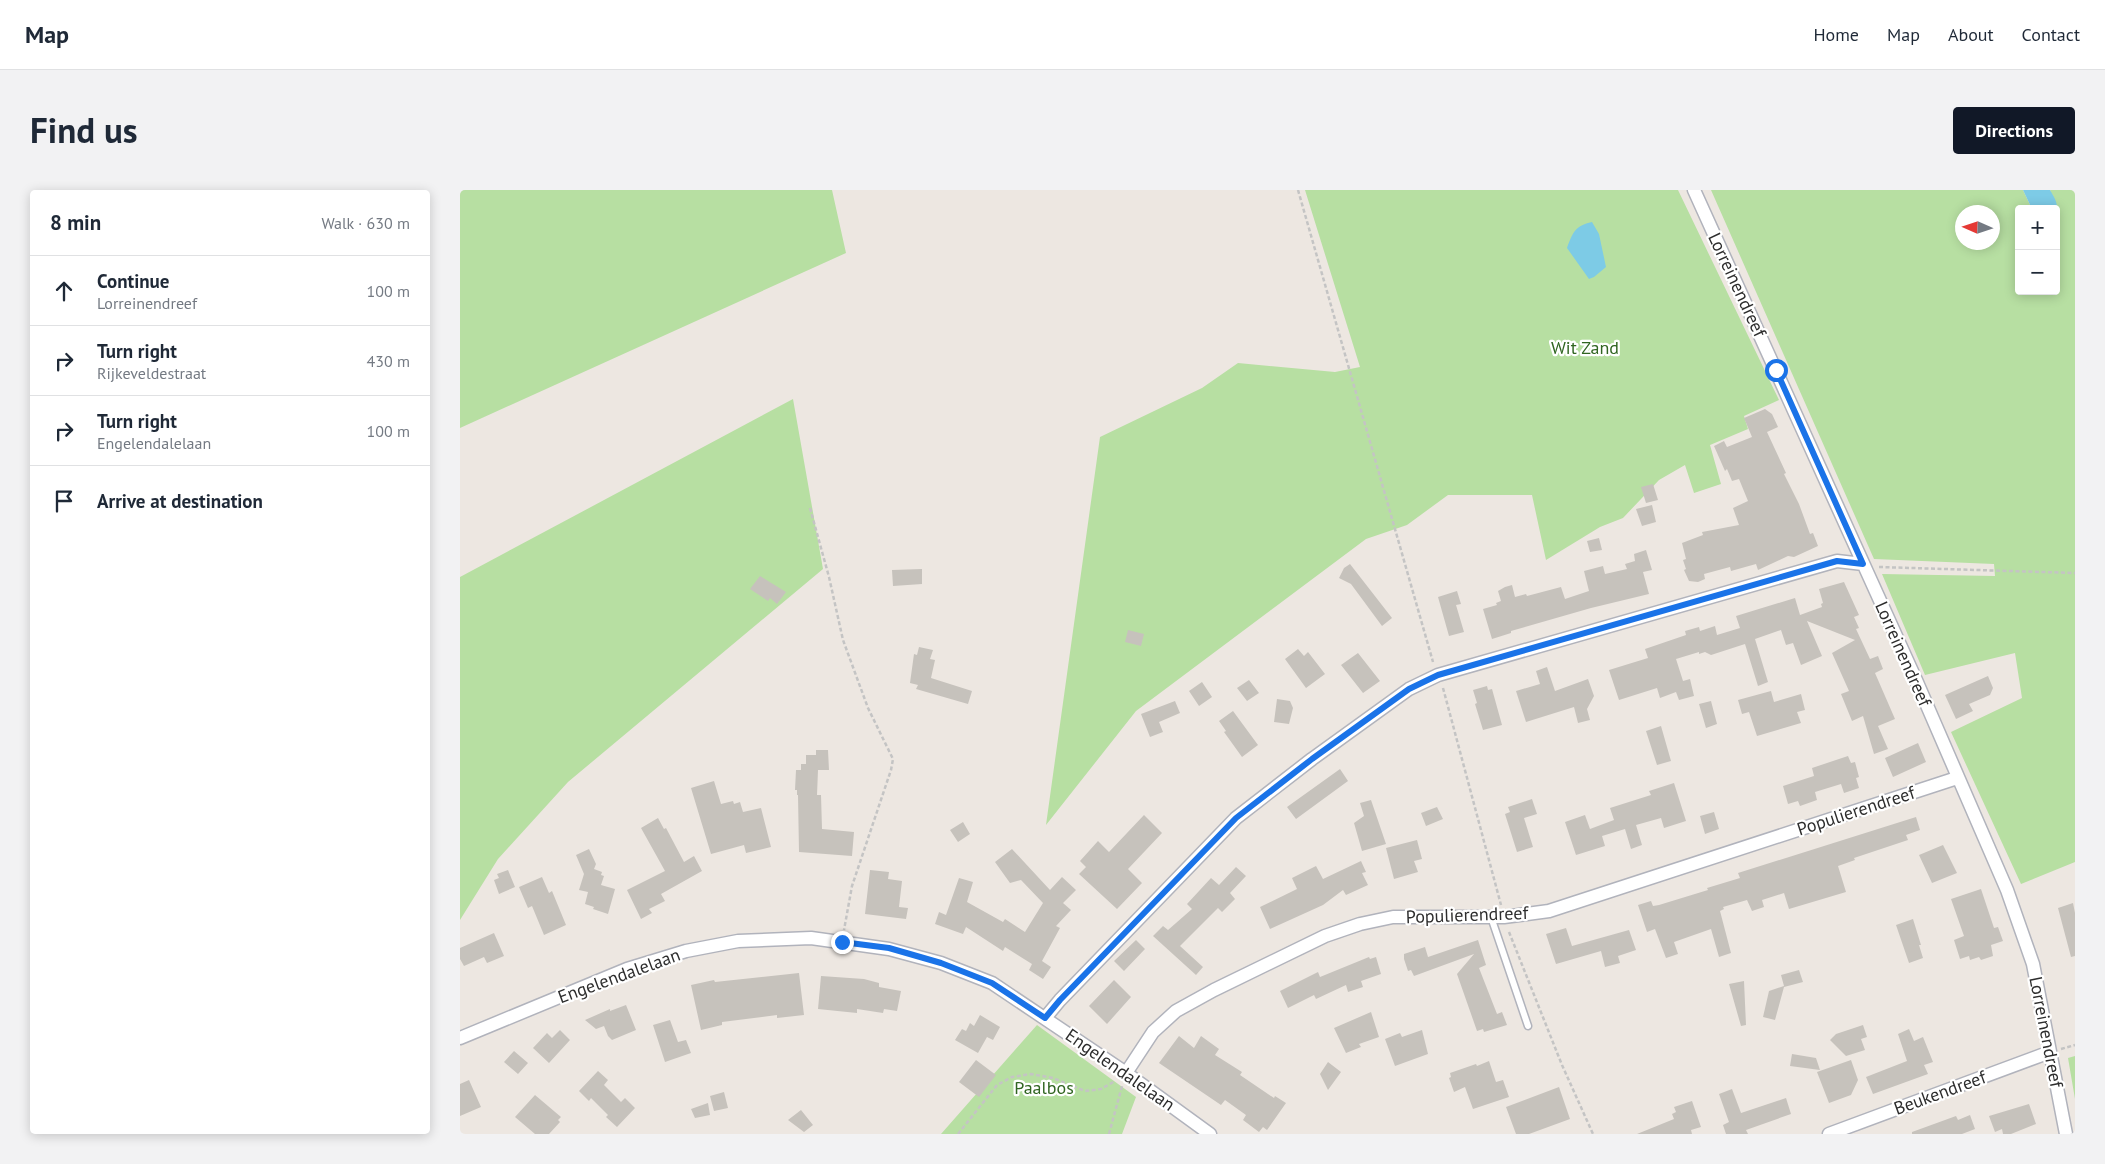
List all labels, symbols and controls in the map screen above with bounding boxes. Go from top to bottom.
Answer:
text: Map [25,19,69,50]
text: Home [1813,23,1859,46]
text: Map [1887,23,1920,46]
text: About [1948,23,1994,46]
text: Contact [2022,23,2080,46]
text: Find us [30,107,138,153]
button: Directions [1953,107,2075,154]
north arrow [1955,205,2000,250]
map controls [2015,205,2060,295]
button: + [2015,205,2060,250]
text: 8 min [50,209,101,236]
text: Walk · 630 m [321,213,410,233]
street label: Lorreinendreef [1703,229,1772,342]
button: − [2015,250,2060,295]
text: Continue [97,269,169,293]
icon: ahead [50,277,78,305]
text: 100 m [367,281,410,301]
text: Lorreinendreef [97,293,197,313]
park label: Wit Zand [1551,336,1619,359]
text: Turn right [97,339,177,363]
icon: right [50,347,78,375]
text: 430 m [367,351,410,371]
route start [1765,359,1788,382]
text: Rijkeveldestraat [97,363,206,383]
text: Turn right [97,409,177,433]
icon: right [50,417,78,445]
text: 100 m [367,421,410,441]
text: Engelendalelaan [97,433,211,453]
icon: arrive [50,487,78,515]
text: Arrive at destination [97,489,263,513]
street label: Lorreinendreef [1870,598,1937,711]
street label: Populierendreef [1794,780,1919,840]
street label: Populierendreef [1405,901,1530,928]
route end [831,931,854,954]
street label: Engelendalelaan [555,943,683,1008]
street label: Lorreinendreef [2024,974,2069,1091]
street label: Engelendalelaan [1061,1023,1180,1116]
street label: Beukendreef [1891,1065,1990,1120]
park label: Paalbos [1014,1076,1074,1099]

